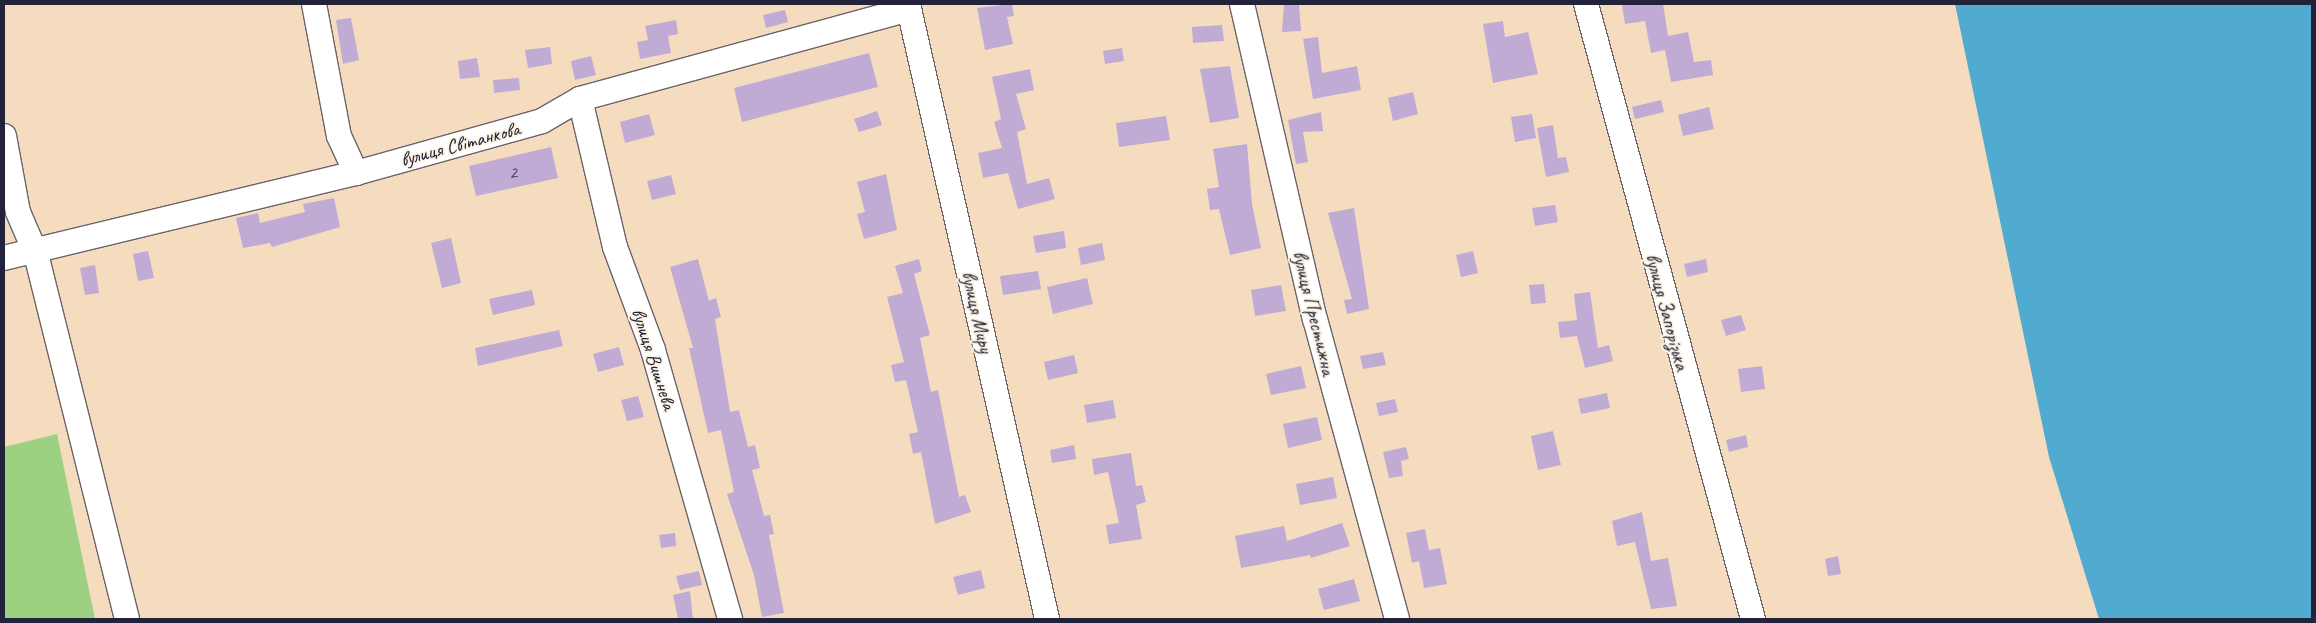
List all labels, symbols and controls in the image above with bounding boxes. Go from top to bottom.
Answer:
street label: вулиця Світанкова [398,117,522,171]
house number: 2 [509,161,517,183]
street label: вулиця Престижна [1287,248,1341,378]
street label: вулиця Запорізька [1640,251,1694,373]
street label: вулиця Миру [956,269,998,355]
street label: вулиця Вишнева [626,305,682,413]

